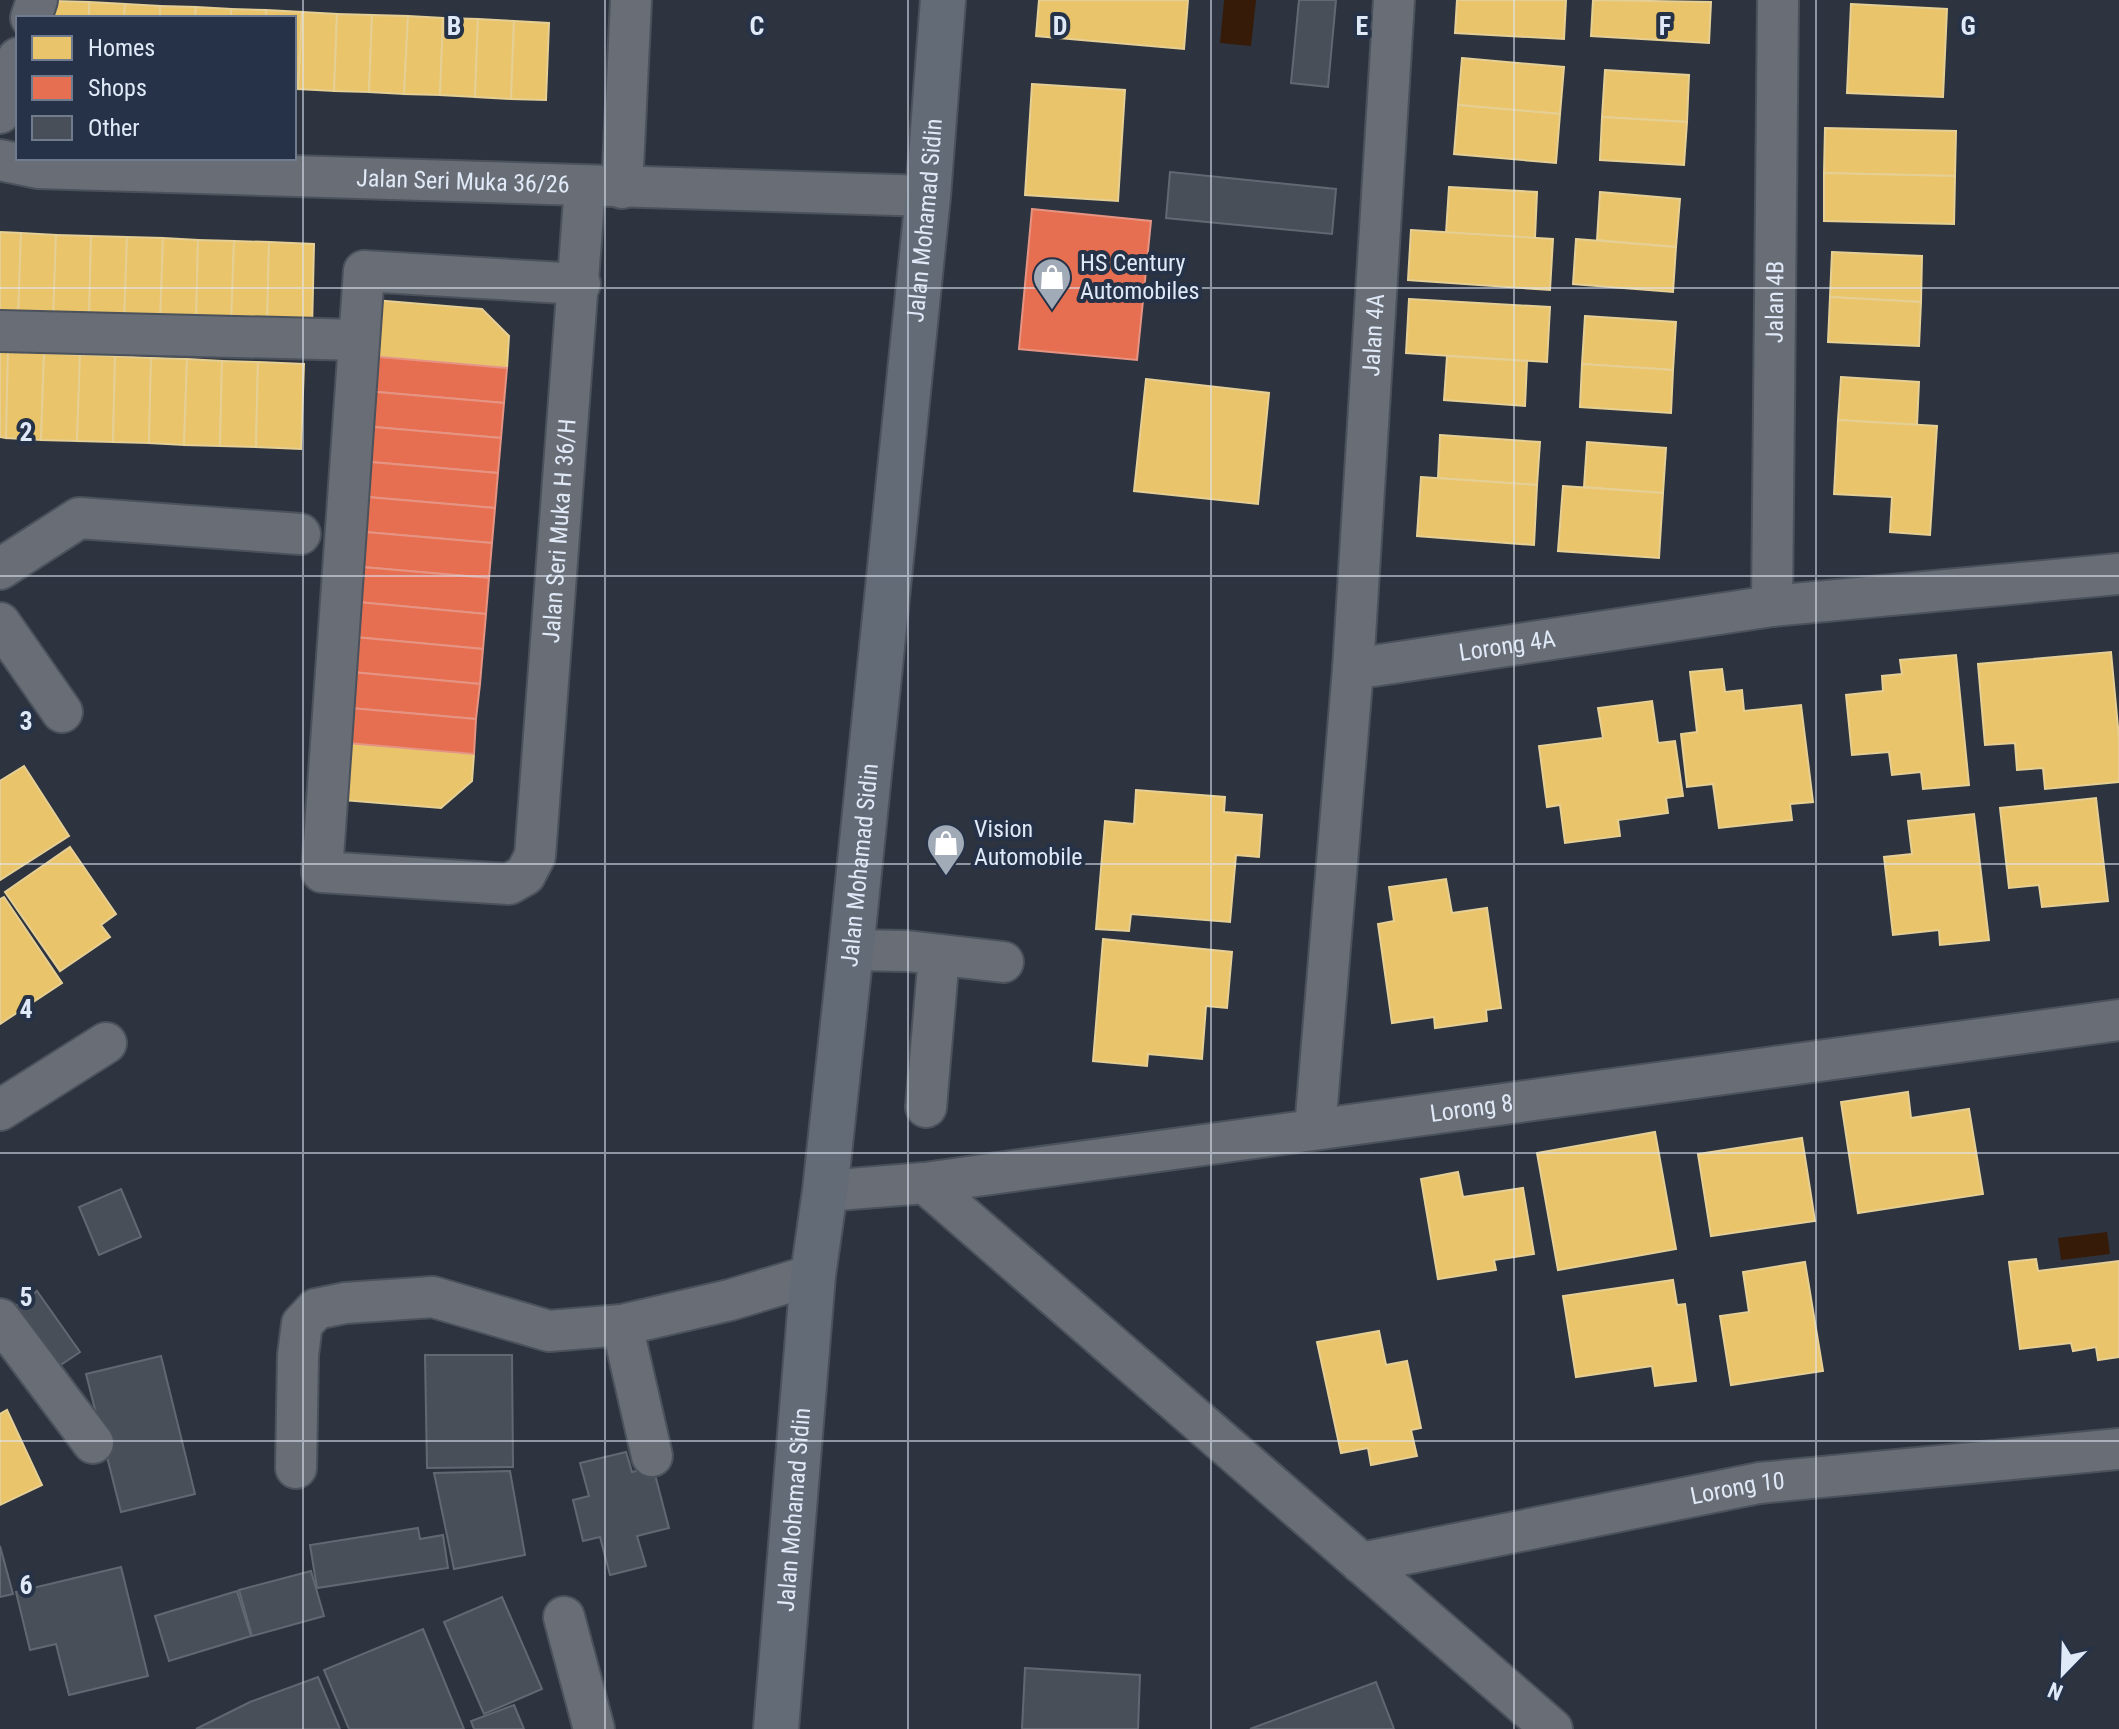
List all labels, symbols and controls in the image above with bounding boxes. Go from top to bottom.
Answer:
text: B [447,11,461,41]
text: C [750,11,765,41]
text: D [1053,11,1067,41]
text: E [1356,11,1369,41]
text: F [1659,11,1671,41]
text: G [1960,11,1976,41]
legend [16,16,296,160]
text: Homes [88,34,155,62]
text: Shops [88,74,147,102]
text: Other [88,114,140,142]
street label: Jalan Mohamad Sidin [901,118,948,324]
street label: Jalan Seri Muka 36/26 [356,164,570,199]
place label: HS Century Automobiles [1080,249,1199,305]
shop icon: HS Century Automobiles [1031,256,1073,311]
street label: Jalan 4B [1761,261,1789,343]
street label: Jalan 4A [1357,293,1390,377]
text: 2 [19,417,33,447]
street label: Jalan Seri Muka H 36/H [537,418,582,644]
street label: Lorong 4A [1457,625,1558,667]
text: 3 [19,706,33,736]
street label: Jalan Mohamad Sidin [835,762,884,968]
place label: Vision Automobile [974,815,1082,871]
shop icon: Vision Automobile [925,822,967,877]
text: 4 [19,994,33,1024]
street label: Lorong 8 [1428,1089,1515,1128]
text: 5 [19,1282,33,1312]
street label: Jalan Mohamad Sidin [772,1407,816,1613]
street label: Lorong 10 [1688,1467,1786,1510]
text: 6 [19,1570,33,1600]
north arrow [2023,1633,2103,1713]
text: N [2044,1677,2066,1705]

